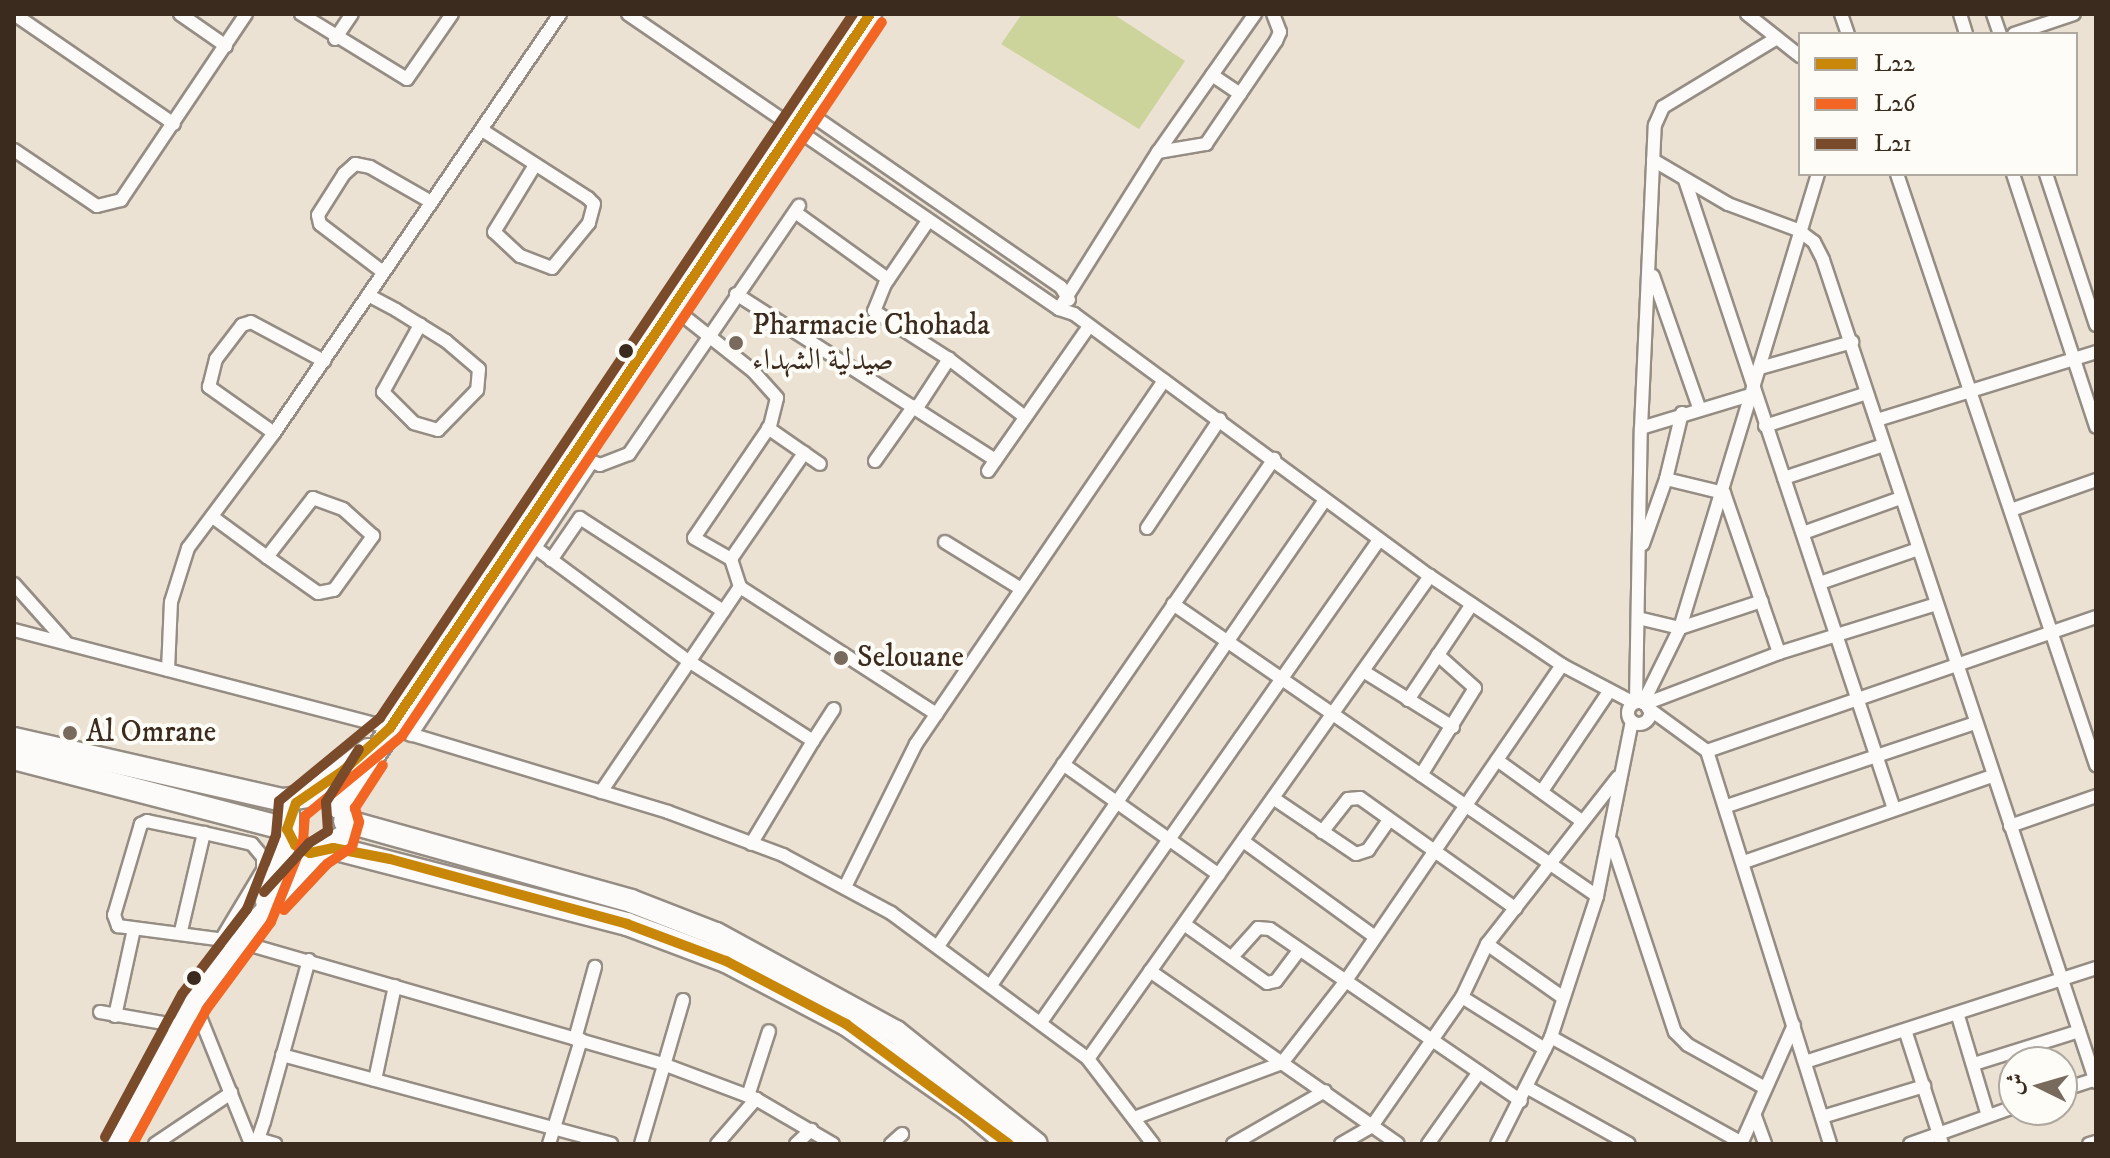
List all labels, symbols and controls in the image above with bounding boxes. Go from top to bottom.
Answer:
legend [1798,32,2078,176]
text: L22 [1874,49,1915,79]
text: L26 [1874,89,1916,119]
text: L21 [1874,129,1912,159]
place label: Pharmacie Chohada صيدلية الشهداء [752,308,990,378]
marker: Pharmacie Chohada صيدلية الشهداء [727,334,745,352]
unlabelled marker [618,343,634,359]
place label: Selouane [857,640,964,676]
marker: Selouane [832,649,850,667]
place label: Al Omrane [86,715,216,751]
marker: Al Omrane [61,724,79,742]
unlabelled marker [186,970,202,986]
north arrow [1998,1046,2078,1126]
text: ش [2001,1072,2030,1096]

